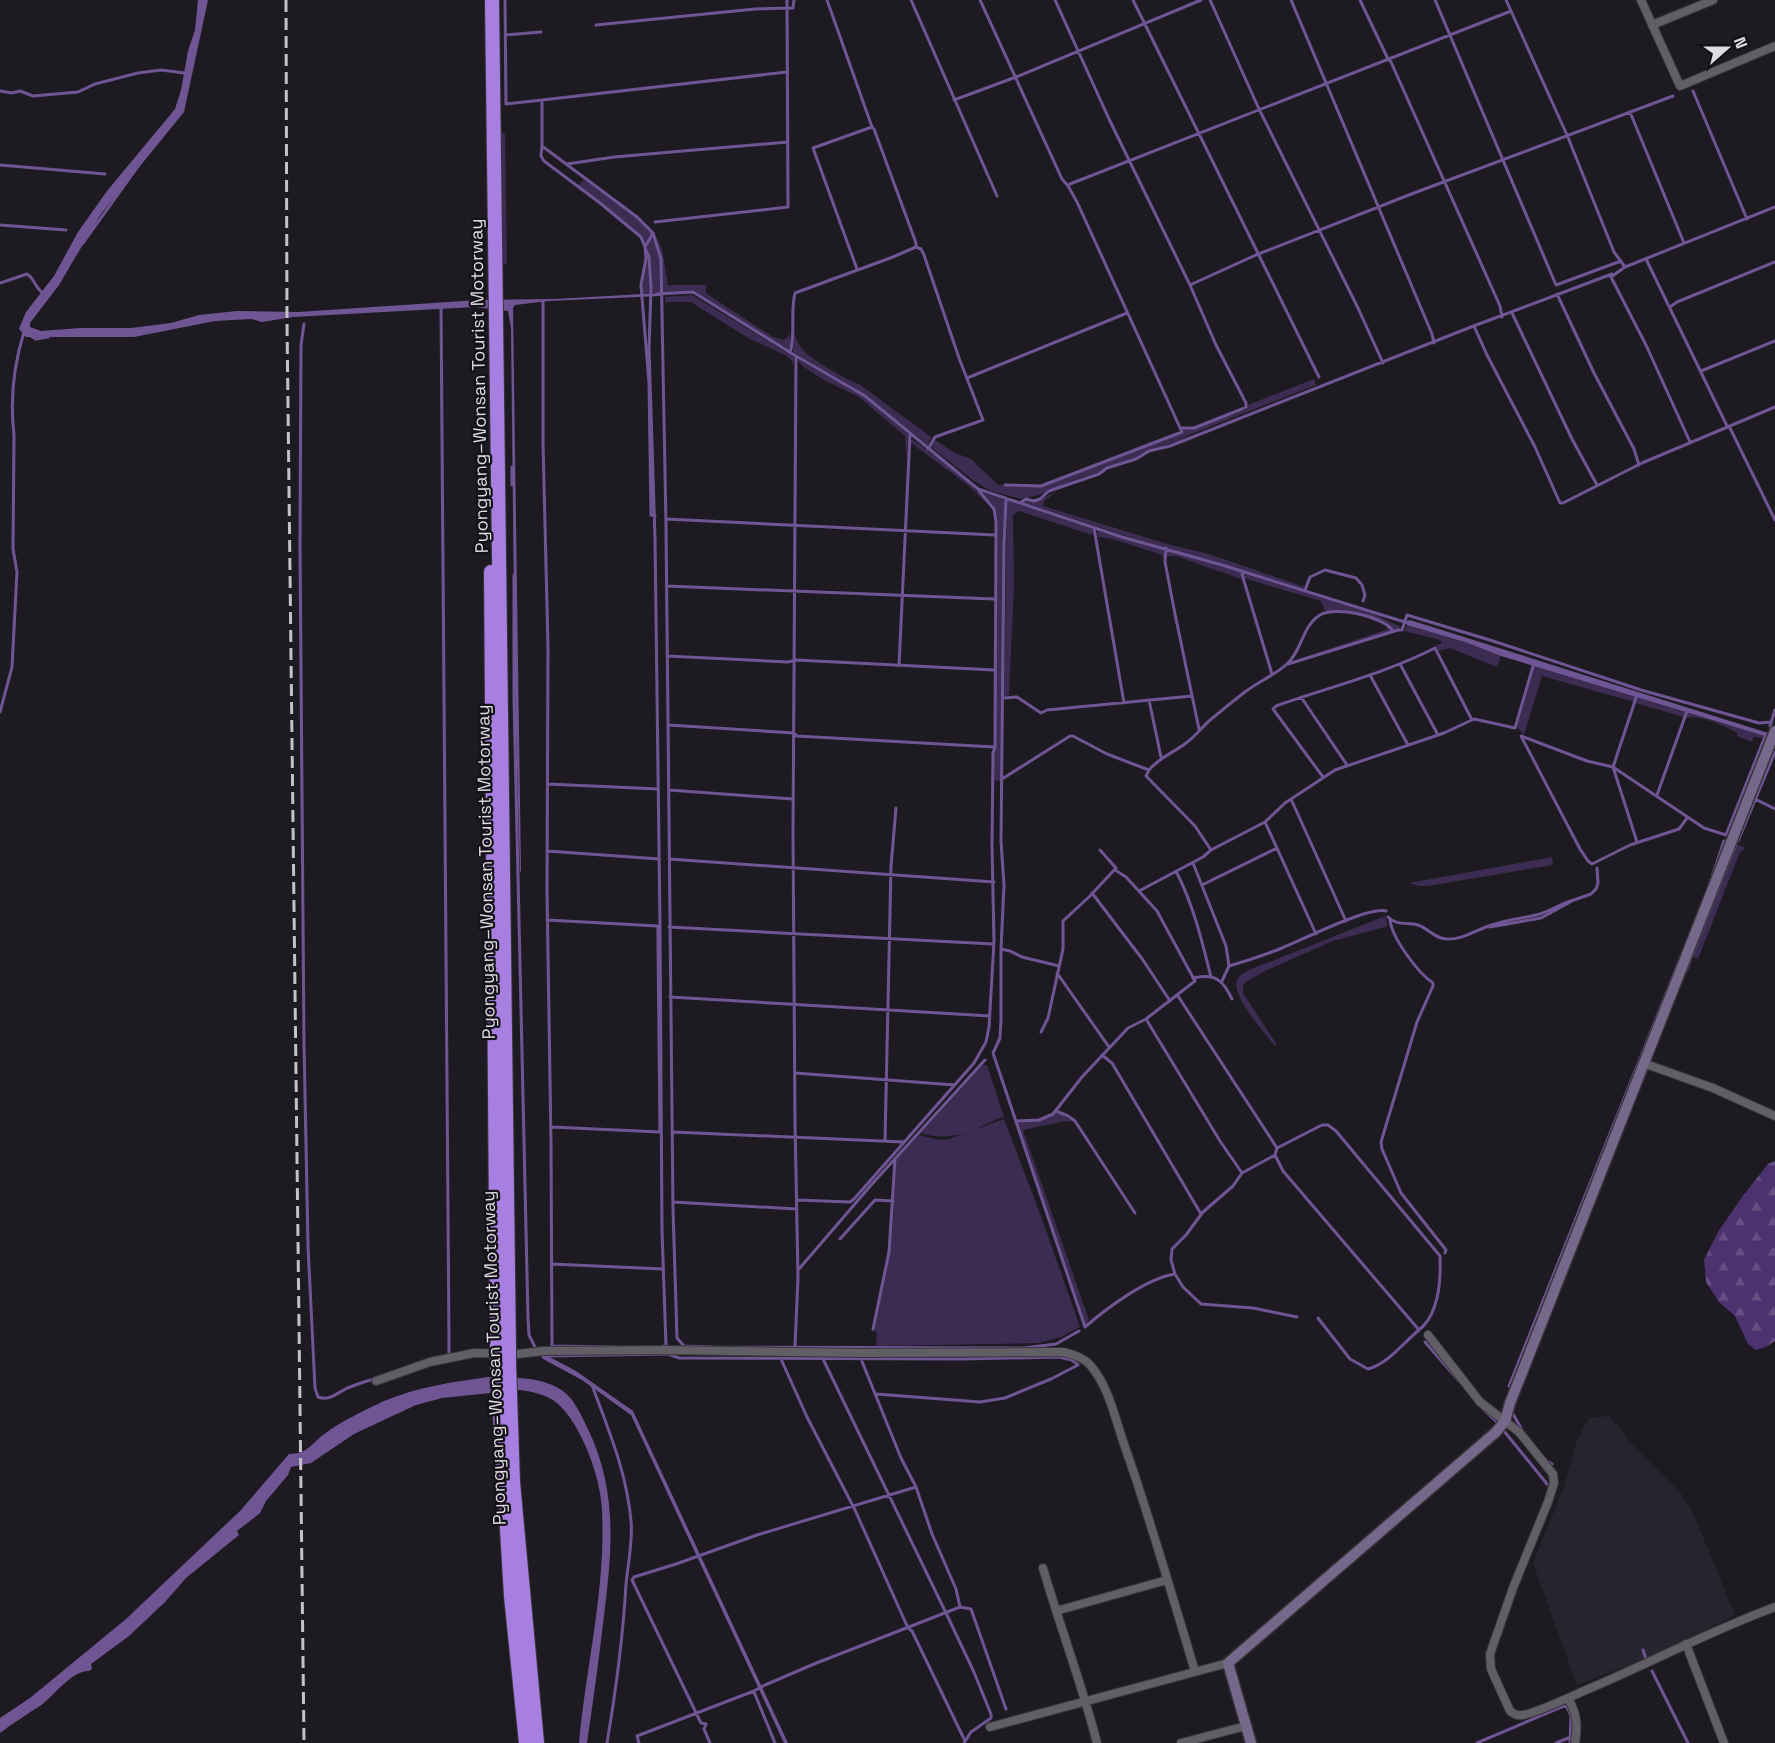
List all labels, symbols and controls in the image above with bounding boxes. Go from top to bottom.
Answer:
north arrow [1697,18,1757,78]
text: N [1729,34,1752,52]
street label: Pyongyang–Wonsan Tourist Motorway [464,219,493,554]
street label: Pyongyang–Wonsan Tourist Motorway [471,705,500,1040]
street label: Pyongyang–Wonsan Tourist Motorway [476,1190,511,1526]

